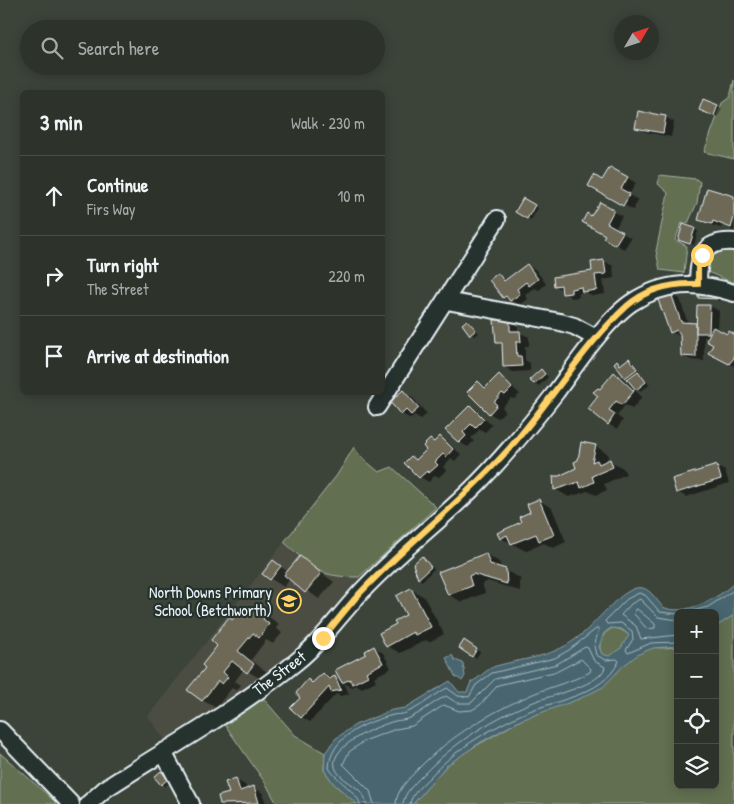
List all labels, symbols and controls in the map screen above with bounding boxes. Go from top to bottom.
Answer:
north arrow [614,15,659,60]
search box [20,20,385,75]
icon: search [38,34,66,62]
text: Search here [78,35,159,61]
text: 3 min [40,108,83,137]
text: Walk · 230 m [291,112,365,134]
text: Continue [87,172,148,198]
icon: ahead [40,182,68,210]
text: 10 m [337,185,365,207]
text: Firs Way [87,198,135,220]
route start [691,244,714,267]
text: Turn right [87,252,158,278]
icon: right [40,262,68,290]
text: 220 m [328,265,365,287]
text: The Street [87,278,149,300]
icon: arrive [40,342,68,370]
text: Arrive at destination [87,343,229,369]
place label: North Downs Primary School (Betchworth) [149,581,272,621]
school or university icon: North Downs Primary School (Betchworth) [276,588,302,614]
map controls [674,609,719,789]
button: + [674,609,719,654]
route end [312,627,335,650]
street label: The Street [248,645,311,700]
button: − [674,654,719,699]
button: locate [674,699,719,744]
button: layers [674,744,719,789]

